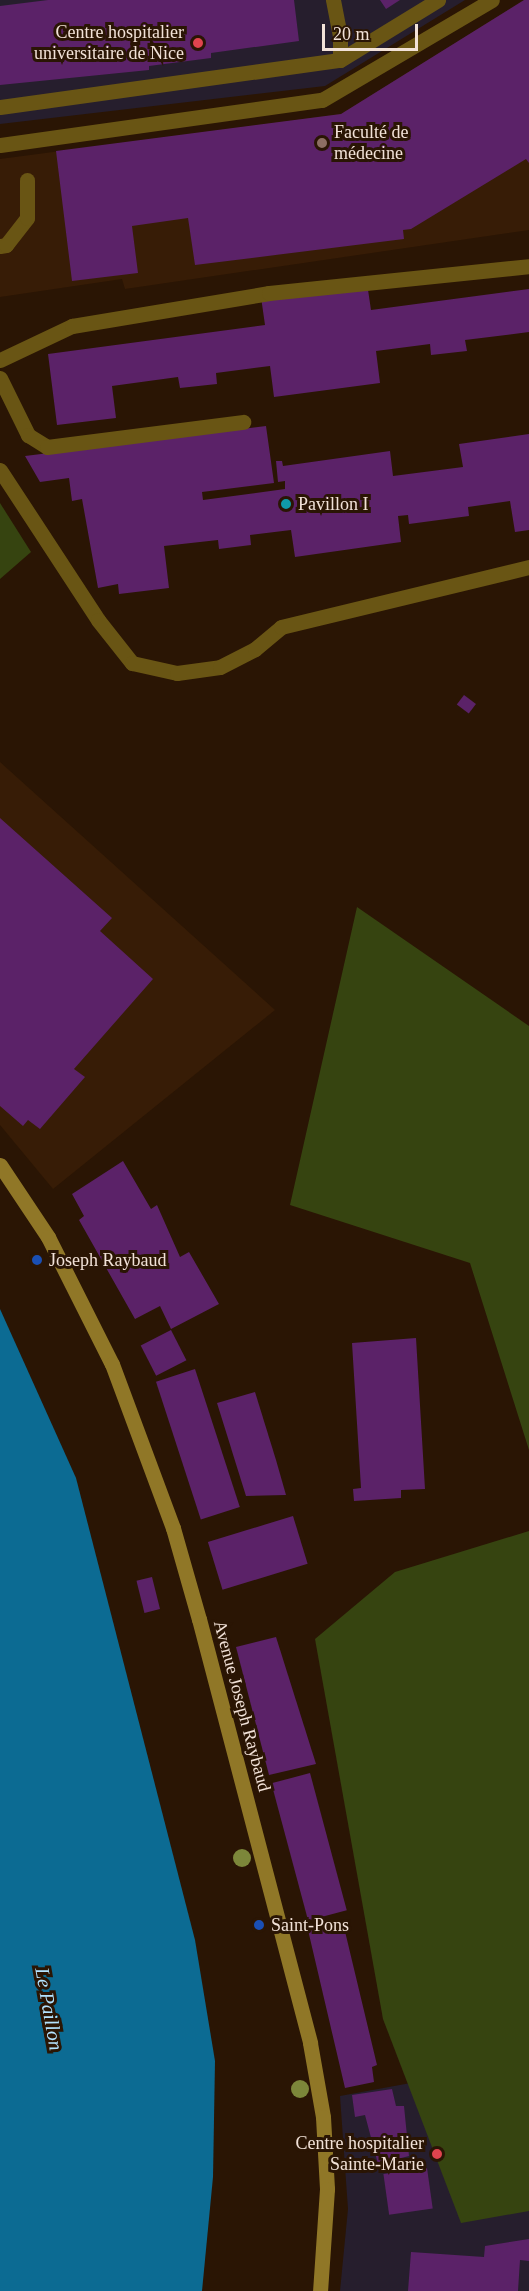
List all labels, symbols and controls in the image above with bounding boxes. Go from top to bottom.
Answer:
scale bar [325,12,421,50]
place label: Centre hospitalier universitaire de Nice [34,22,184,64]
text: 20 m [333,24,370,44]
marker: Centre hospitalier universitaire de Nice [189,34,207,52]
place label: Faculté de médecine [334,122,408,164]
marker: Faculté de médecine [315,136,329,150]
place label: Pavillon I [298,493,368,515]
marker: Pavillon I [279,497,293,511]
place label: Joseph Raybaud [49,1249,166,1271]
marker: Joseph Raybaud [30,1253,44,1267]
street label: Avenue Joseph Raybaud [209,1618,275,1794]
place label: Saint-Pons [271,1914,349,1936]
marker: Saint-Pons [252,1918,266,1932]
water label: Le Paillon [30,1966,68,2052]
place label: Centre hospitalier Sainte-Marie [296,2133,424,2176]
marker: Centre hospitalier Sainte-Marie [428,2145,446,2163]

